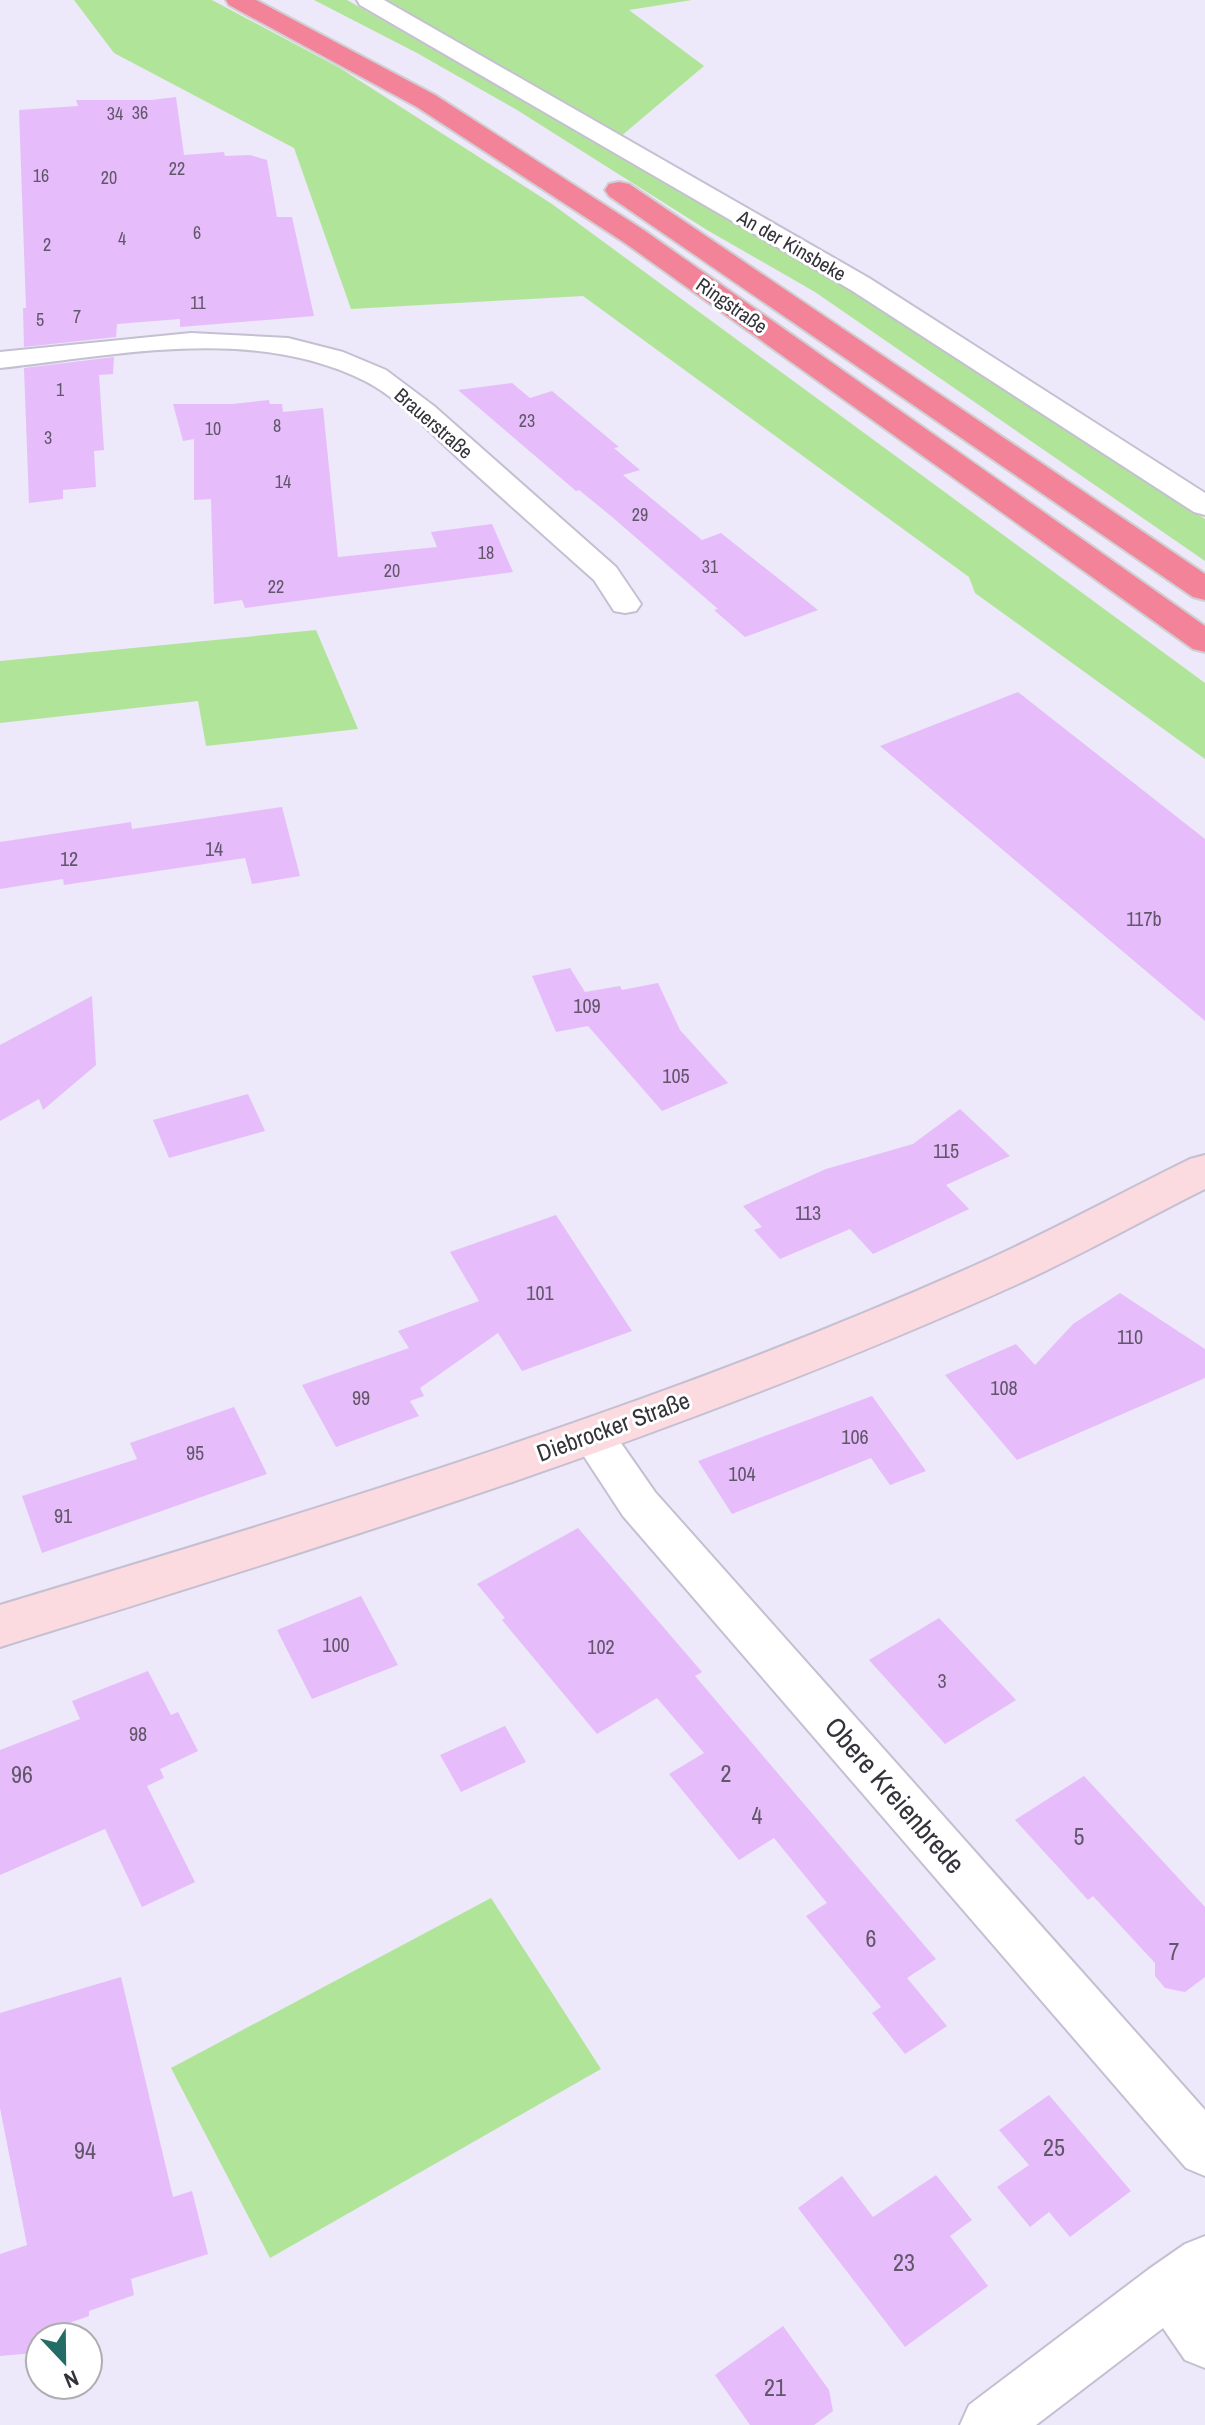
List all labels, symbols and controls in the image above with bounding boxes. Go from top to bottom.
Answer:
house number: 36 [132,100,148,125]
house number: 34 [107,101,123,126]
house number: 22 [169,156,185,181]
house number: 16 [33,163,49,188]
house number: 20 [101,165,117,190]
street label: An der Kinsbeke [732,202,851,287]
house number: 6 [193,220,201,245]
house number: 4 [118,226,126,251]
house number: 2 [43,232,51,257]
street label: Ringstraße [691,271,773,339]
house number: 11 [190,290,206,315]
house number: 7 [73,304,81,329]
house number: 5 [36,307,44,332]
house number: 1 [56,377,65,402]
street label: Brauerstraße [389,381,479,465]
house number: 23 [519,408,535,433]
house number: 8 [273,413,281,438]
house number: 10 [205,416,221,441]
house number: 3 [44,425,52,450]
house number: 14 [275,469,291,494]
house number: 29 [632,502,648,527]
house number: 18 [478,540,494,565]
house number: 31 [702,554,719,579]
house number: 20 [384,558,400,583]
house number: 22 [268,574,284,599]
house number: 14 [205,835,223,862]
house number: 12 [60,845,78,872]
house number: 117b [1126,905,1162,932]
house number: 109 [573,992,601,1019]
house number: 105 [662,1062,690,1089]
house number: 115 [933,1137,959,1164]
house number: 113 [795,1199,821,1226]
house number: 101 [526,1279,554,1306]
house number: 110 [1117,1323,1143,1350]
house number: 108 [990,1374,1018,1401]
street label: Diebrocker Straße [532,1383,694,1469]
house number: 99 [352,1384,370,1411]
house number: 106 [841,1423,869,1450]
house number: 95 [186,1439,204,1466]
house number: 104 [728,1460,756,1487]
house number: 91 [54,1502,72,1529]
house number: 100 [322,1631,350,1658]
house number: 102 [587,1633,615,1660]
house number: 3 [937,1667,947,1694]
street label: Obere Kreienbrede [816,1708,974,1882]
house number: 98 [129,1720,147,1747]
house number: 2 [721,1757,731,1789]
house number: 96 [11,1758,33,1790]
house number: 4 [752,1799,763,1831]
house number: 5 [1074,1820,1085,1852]
house number: 6 [866,1922,876,1954]
house number: 7 [1169,1935,1180,1967]
house number: 25 [1043,2131,1065,2163]
house number: 94 [74,2134,96,2166]
house number: 23 [893,2246,915,2278]
north arrow [24,2321,104,2401]
text: N [60,2363,83,2396]
house number: 21 [764,2371,786,2403]

